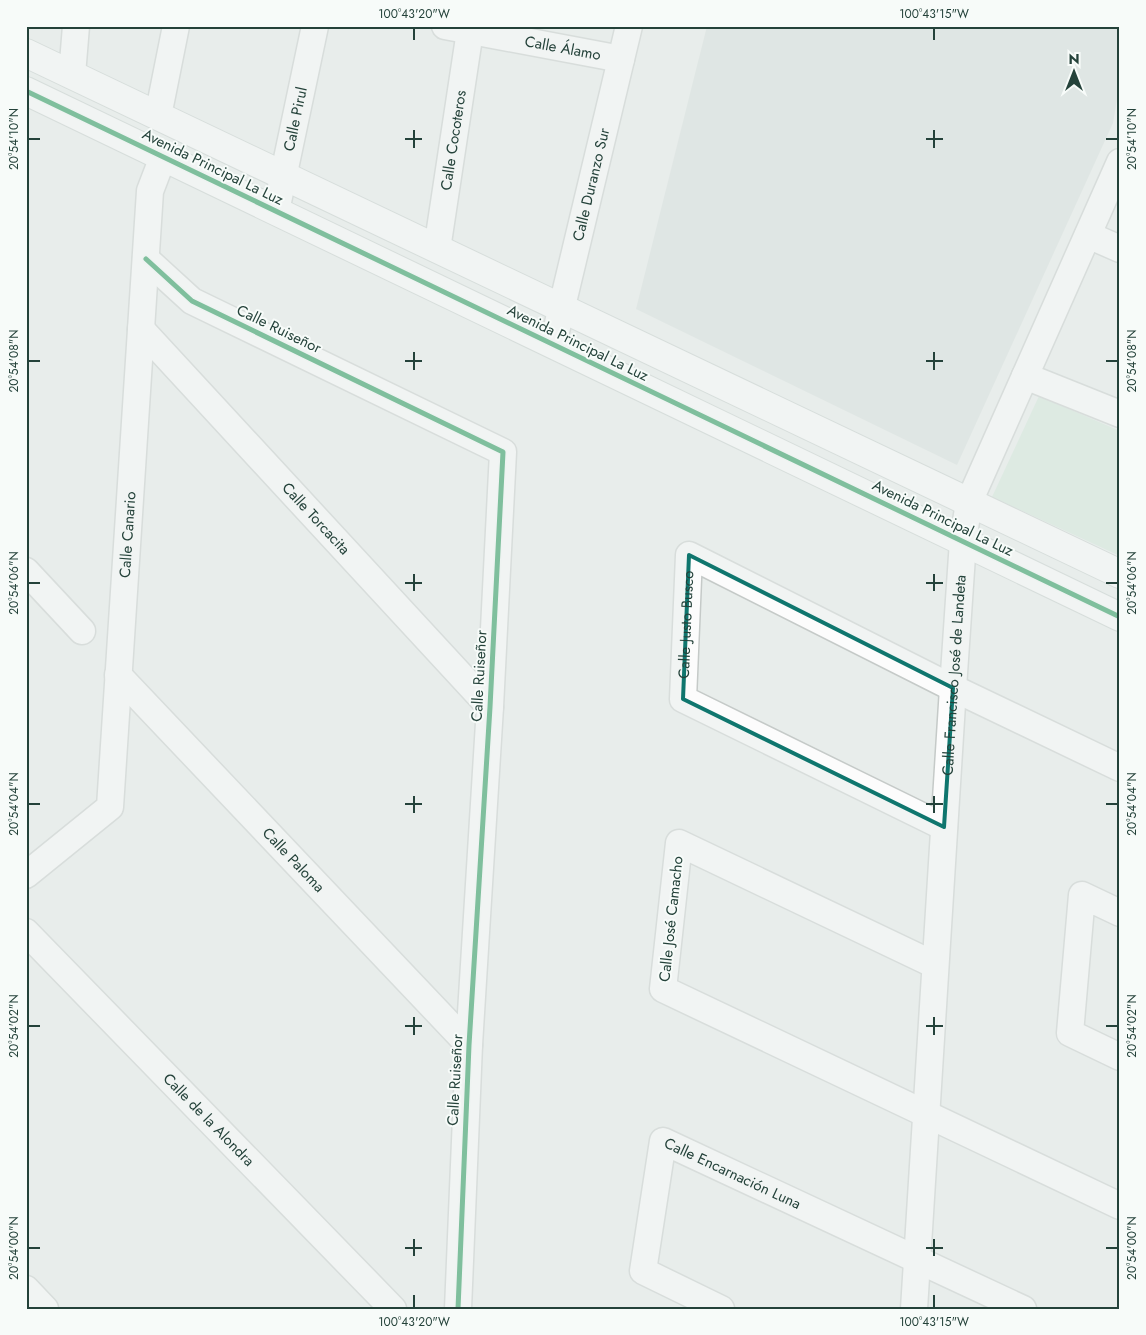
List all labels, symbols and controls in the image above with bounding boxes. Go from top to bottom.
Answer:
text: 100°43'20"W [378,5,450,23]
text: 100°43'15"W [899,5,969,23]
street label: Calle Álamo [523,30,603,66]
north arrow [1048,48,1098,98]
text: N [1068,49,1080,69]
street label: Calle Pirul [278,85,313,153]
street label: Calle Cocoteros [435,89,472,192]
text: 20°54'10"N [5,108,23,170]
text: 20°54'10"N [1123,108,1141,170]
street label: Avenida Principal La Luz [139,123,287,211]
street label: Calle Duranzo Sur [567,125,615,243]
street label: Calle Ruiseñor [233,299,326,359]
street label: Avenida Principal La Luz [504,299,652,387]
text: 20°54'08"N [5,329,23,393]
text: 20°54'08"N [1123,329,1141,393]
street label: Avenida Principal La Luz [869,474,1017,562]
street label: Calle Torcacita [277,477,355,560]
street label: Calle Canario [114,491,141,579]
text: 20°54'06"N [5,551,23,615]
text: 20°54'06"N [1123,551,1141,615]
street label: Calle Justo Busco [673,570,699,679]
street label: Calle Francisco José de Landeta [937,574,972,776]
street label: Calle Ruiseñor [466,629,492,722]
text: 20°54'04"N [5,772,23,836]
text: 20°54'04"N [1123,772,1141,836]
street label: Calle Paloma [257,823,330,897]
street label: Calle José Camacho [653,855,689,983]
text: 20°54'02"N [5,994,23,1058]
text: 20°54'02"N [1123,994,1141,1058]
street label: Calle Ruiseñor [442,1033,468,1126]
street label: Calle de la Alondra [158,1068,260,1171]
street label: Calle Encarnación Luna [661,1132,804,1215]
text: 20°54'00"N [5,1216,23,1280]
text: 20°54'00"N [1123,1216,1141,1280]
text: 100°43'20"W [378,1313,450,1331]
text: 100°43'15"W [899,1313,969,1331]

